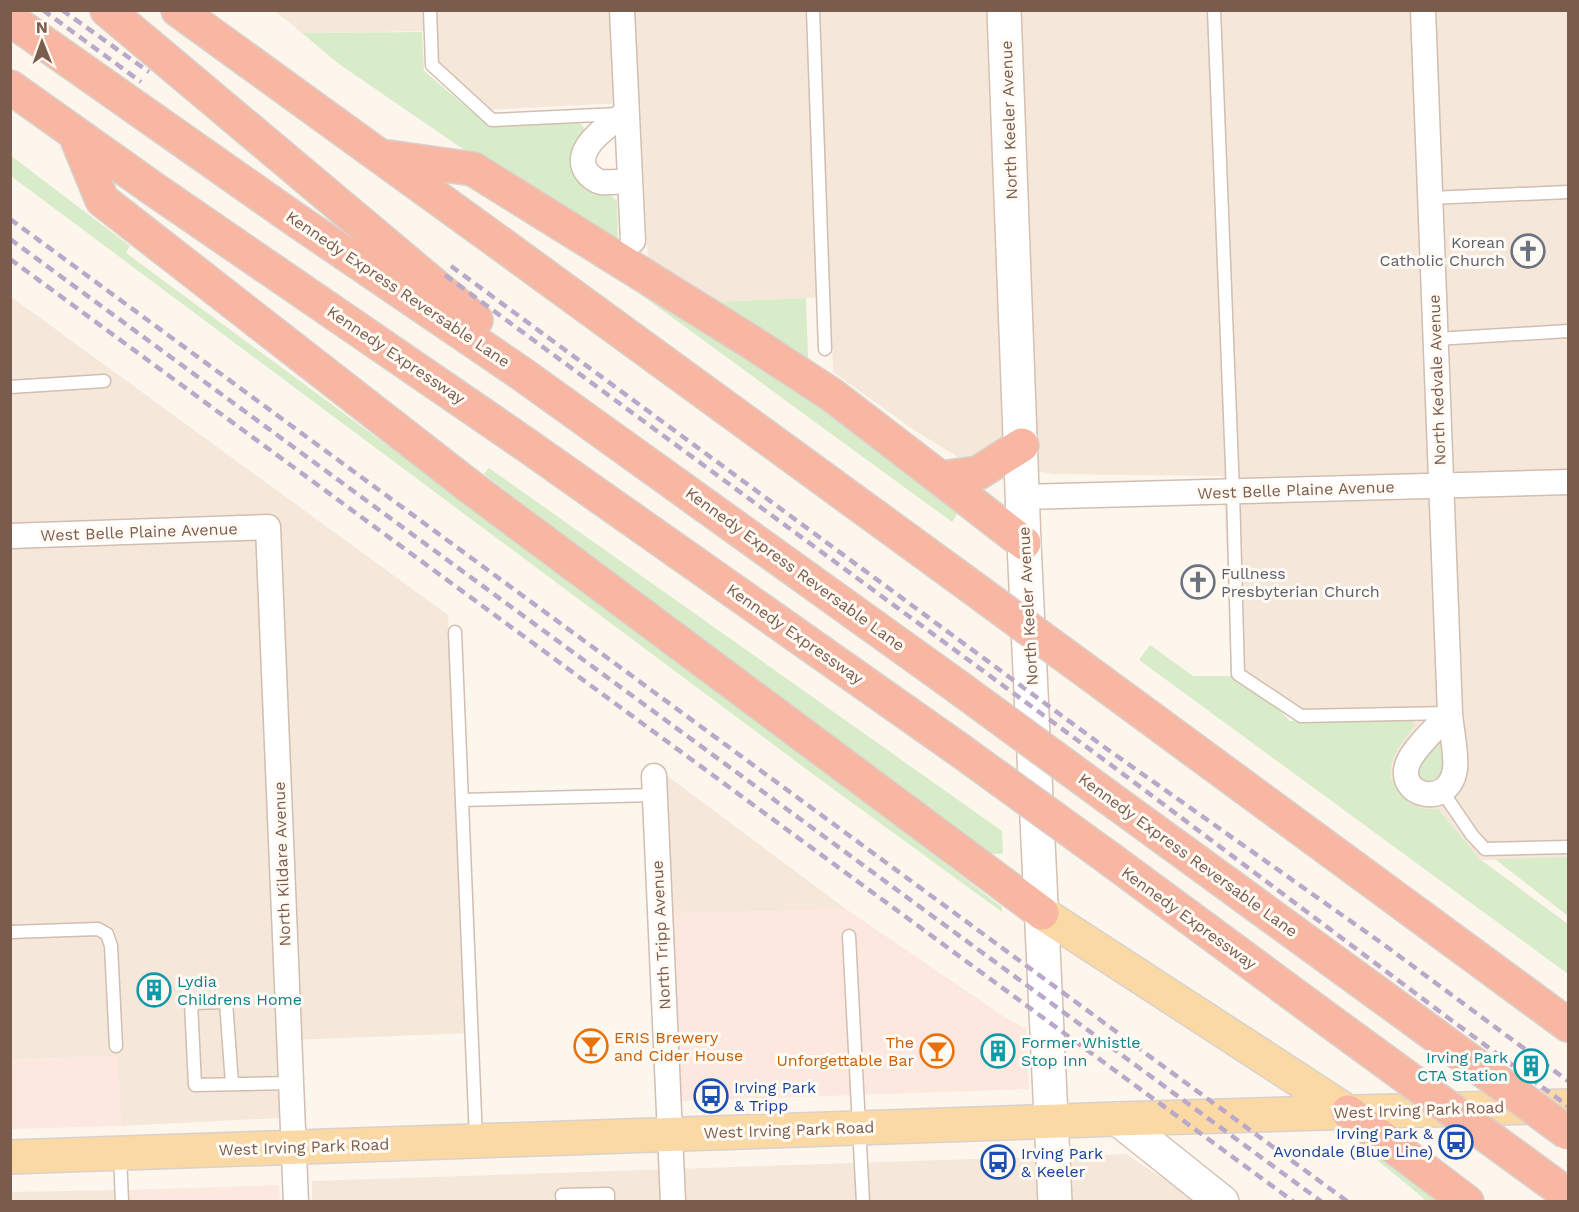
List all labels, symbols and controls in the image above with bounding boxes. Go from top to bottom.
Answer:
north arrow [12,12,72,72]
text: N [36,18,48,37]
street label: North Keeler Avenue [997,40,1021,200]
street label: Kennedy Express Reversable Lane [282,207,514,371]
place label: Korean Catholic Church [1380,233,1505,270]
church icon: Korean Catholic Church [1510,233,1546,269]
street label: North Kedvale Avenue [1425,294,1449,466]
street label: Kennedy Expressway [323,302,469,409]
street label: West Belle Plaine Avenue [1197,477,1395,503]
street label: Kennedy Express Reversable Lane [682,483,908,655]
street label: West Belle Plaine Avenue [40,519,238,545]
street label: North Keeler Avenue [1014,526,1042,686]
church icon: Fullness Presbyterian Church [1180,564,1216,600]
place label: Fullness Presbyterian Church [1221,564,1380,601]
street label: Kennedy Expressway [723,580,867,689]
street label: Kennedy Express Reversable Lane [1075,769,1301,941]
street label: North Kildare Avenue [270,781,294,947]
street label: North Tripp Avenue [648,860,674,1010]
street label: Kennedy Expressway [1118,863,1261,974]
building icon: Lydia Childrens Home [136,972,172,1008]
place label: Lydia Childrens Home [177,972,302,1009]
bar icon: ERIS Brewery and Cider House [573,1028,609,1064]
place label: ERIS Brewery and Cider House [614,1028,743,1065]
place label: The Unforgettable Bar [777,1033,914,1070]
bar icon: The Unforgettable Bar [919,1033,955,1069]
building icon: Former Whistle Stop Inn [980,1033,1016,1069]
place label: Former Whistle Stop Inn [1021,1033,1141,1070]
place label: Irving Park CTA Station [1417,1048,1508,1085]
building icon: Irving Park CTA Station [1513,1048,1549,1084]
bus stop icon: Irving Park & Tripp [693,1078,729,1114]
place label: Irving Park & Tripp [734,1078,816,1115]
street label: West Irving Park Road [1333,1098,1505,1122]
street label: West Irving Park Road [703,1118,875,1142]
place label: Irving Park & Avondale (Blue Line) [1273,1124,1434,1161]
bus stop icon: Irving Park & Avondale (Blue Line) [1438,1124,1474,1160]
street label: West Irving Park Road [218,1135,390,1159]
bus stop icon: Irving Park & Keeler [980,1144,1016,1180]
place label: Irving Park & Keeler [1021,1144,1103,1181]

